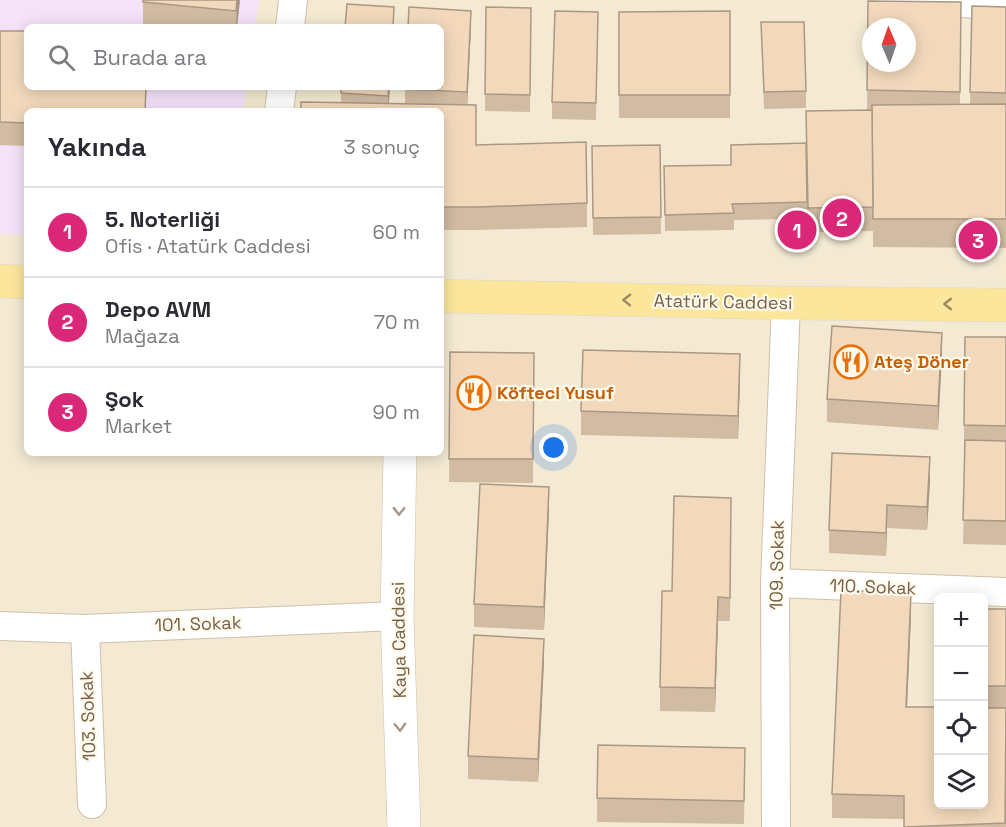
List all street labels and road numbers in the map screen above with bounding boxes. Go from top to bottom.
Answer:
street label: Atatürk Caddesi [653,289,793,314]
street label: 109. Sokak [764,519,789,610]
street label: 110. Sokak [829,573,917,600]
street label: Kaya Caddesi [386,582,411,698]
street label: 101. Sokak [154,610,242,637]
street label: 103. Sokak [74,670,101,761]

